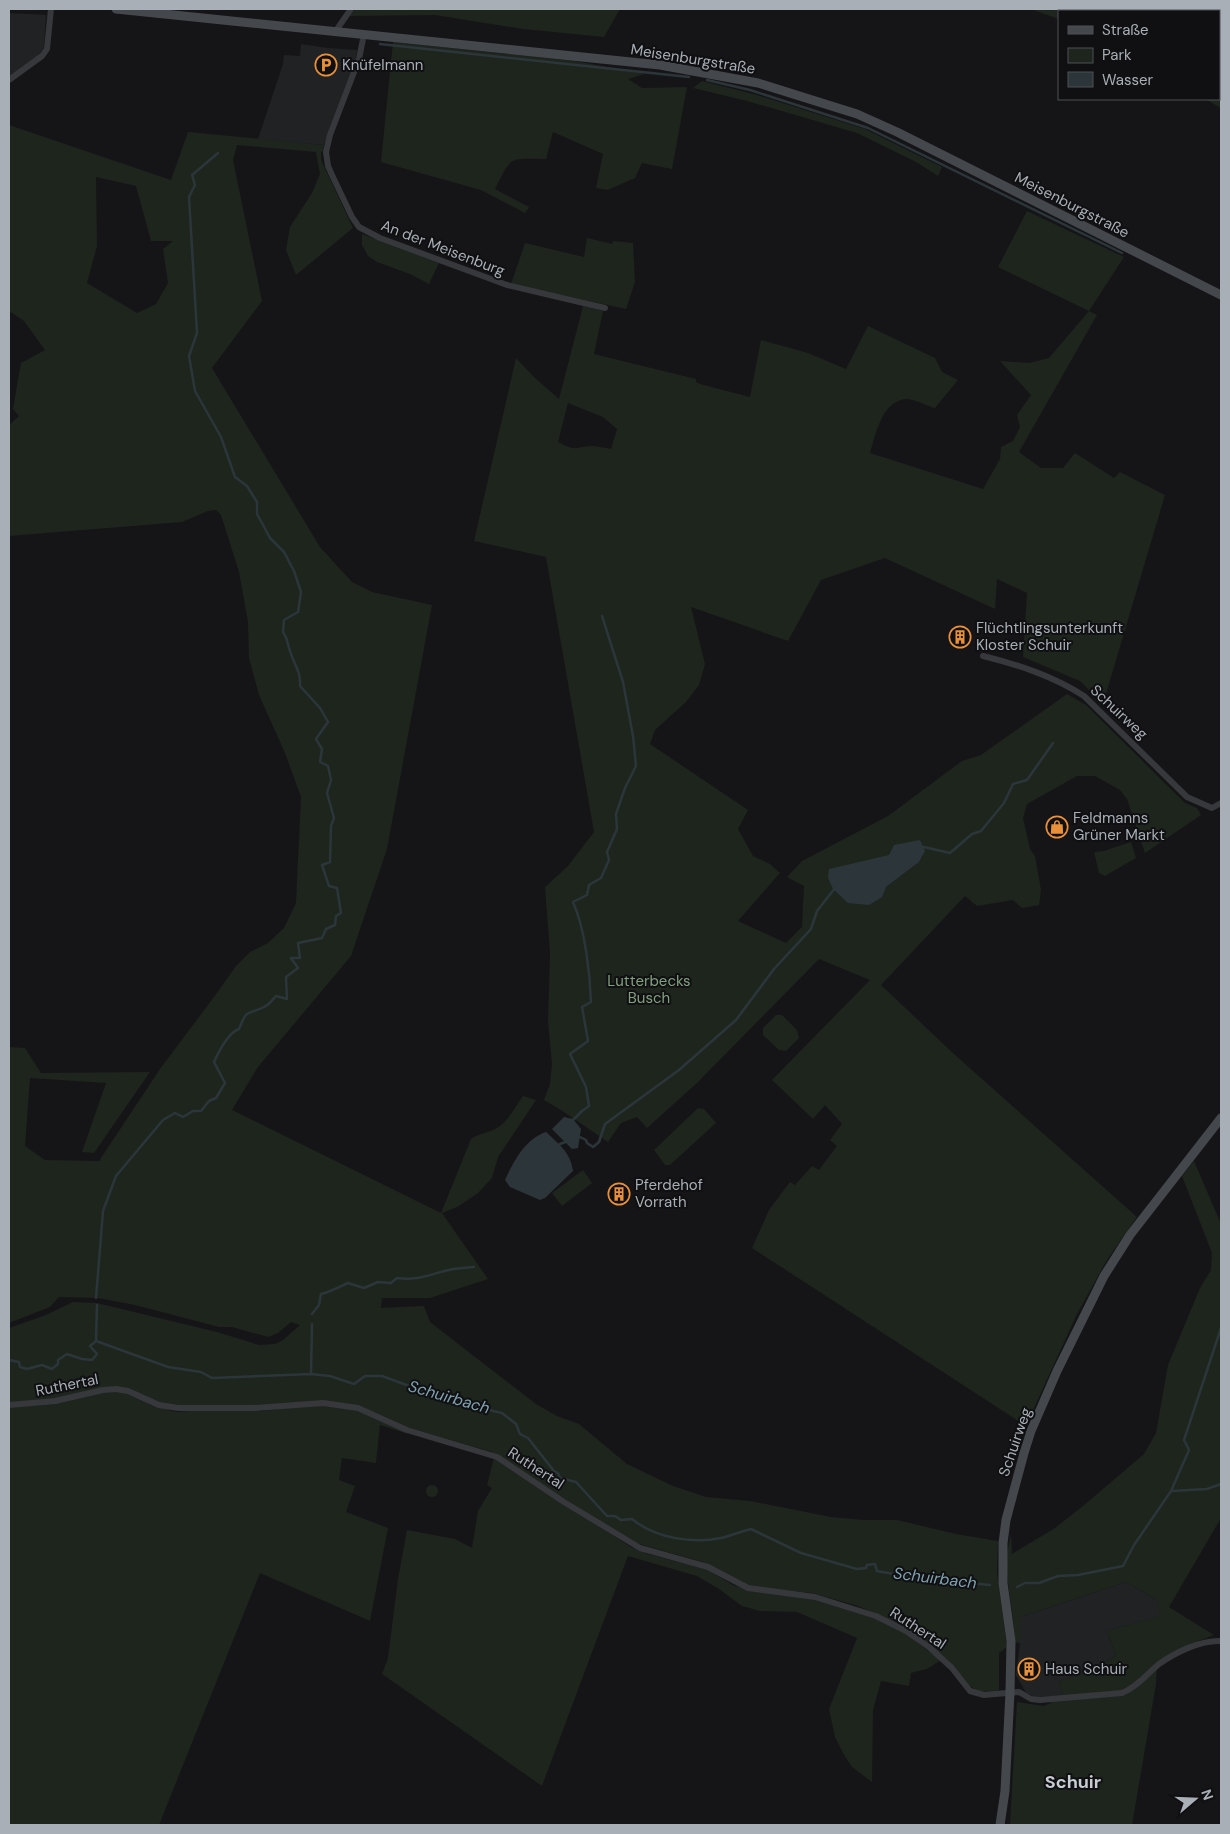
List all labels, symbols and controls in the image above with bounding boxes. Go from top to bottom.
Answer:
legend [1058,10,1220,100]
text: Straße [1102,20,1149,40]
street label: Meisenburgstraße [629,39,757,79]
text: Park [1102,45,1132,65]
parking icon: Knüfelmann [314,53,338,77]
place label: Knüfelmann [342,55,423,75]
text: Wasser [1102,70,1154,90]
street label: Meisenburgstraße [1011,167,1133,243]
street label: An der Meisenburg [378,215,508,281]
place label: Flüchtlingsunterkunft Kloster Schuir [976,618,1123,655]
building icon: Flüchtlingsunterkunft Kloster Schuir [948,625,972,649]
street label: Schuirweg [1086,680,1152,744]
place label: Feldmanns Grüner Markt [1073,808,1165,845]
shop icon: Feldmanns Grüner Markt [1045,815,1069,839]
park label: Lutterbecks Busch [607,971,691,1008]
place label: Pferdehof Vorrath [635,1175,703,1212]
building icon: Pferdehof Vorrath [607,1182,631,1206]
street label: Ruthertal [34,1369,100,1401]
water label: Schuirbach [406,1375,492,1419]
street label: Schuirweg [994,1405,1036,1479]
street label: Ruthertal [504,1442,568,1494]
water label: Schuirbach [892,1562,978,1594]
street label: Ruthertal [886,1602,950,1654]
building icon: Haus Schuir [1017,1657,1041,1681]
place label: Haus Schuir [1045,1659,1128,1679]
district label: Schuir [1045,1770,1101,1794]
north arrow [1170,1774,1220,1824]
text: N [1197,1787,1217,1803]

